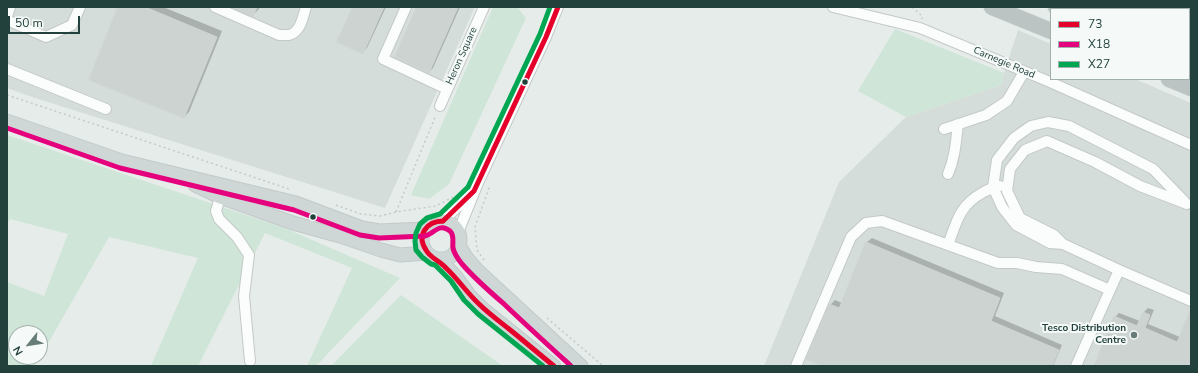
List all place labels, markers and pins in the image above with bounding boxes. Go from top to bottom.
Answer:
unlabelled marker [520,77,530,87]
unlabelled marker [308,212,318,222]
place label: Tesco Distribution Centre [1042,323,1126,346]
marker: Tesco Distribution Centre [1129,330,1139,340]

